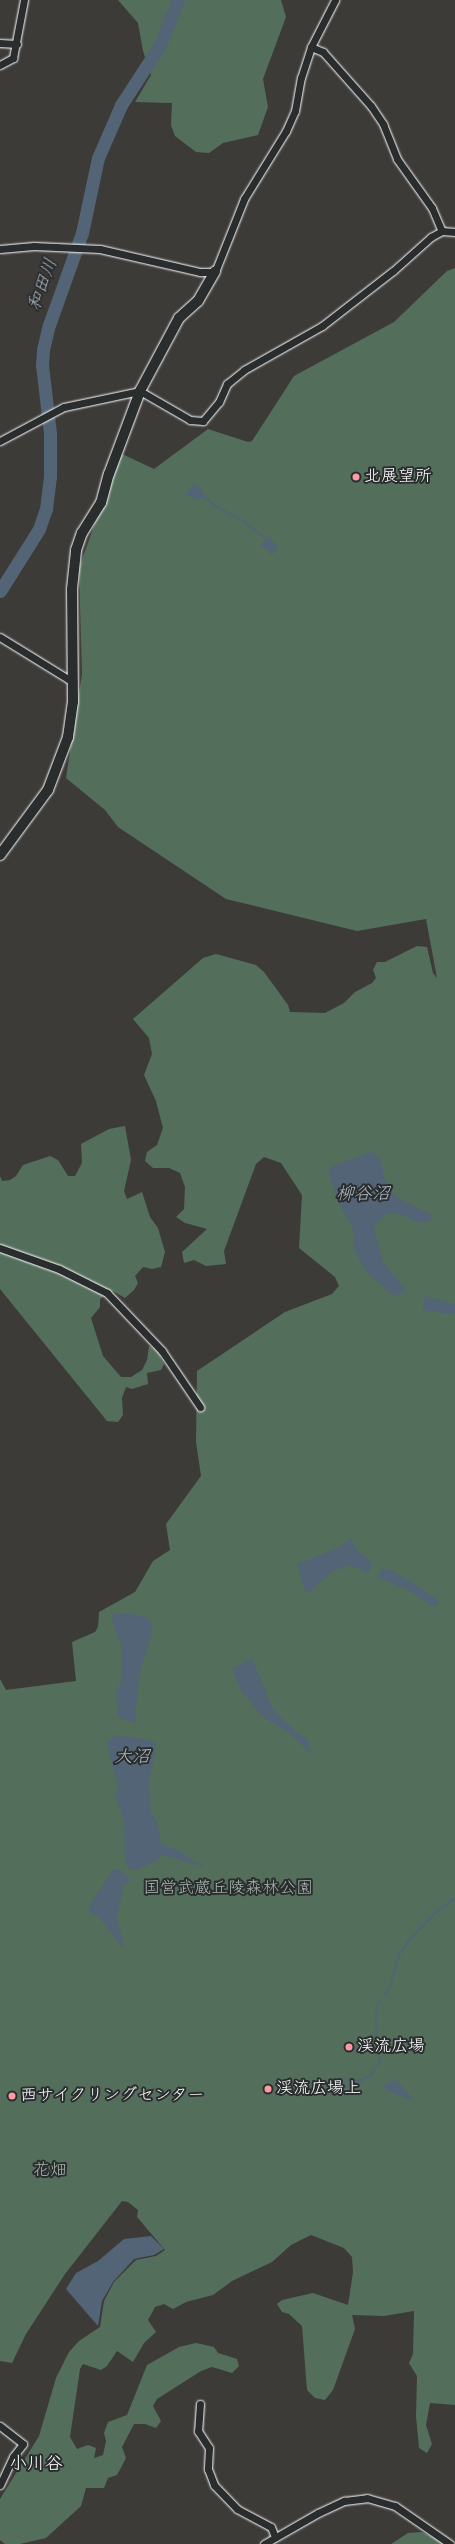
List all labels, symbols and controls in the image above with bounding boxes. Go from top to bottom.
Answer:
water label: 和田川 [25,256,63,314]
place label: 北展望所 [364,467,432,487]
marker: 北展望所 [351,472,361,482]
water label: 柳谷沼 [336,1184,390,1206]
water label: 大沼 [114,1747,150,1769]
park label: 国営武蔵丘陵森林公園 [143,1879,313,1899]
place label: 渓流広場 [357,2037,425,2057]
marker: 渓流広場 [344,2042,354,2052]
place label: 渓流広場上 [276,2079,361,2099]
marker: 渓流広場上 [263,2084,273,2094]
place label: 西サイクリングセンター [20,2086,207,2106]
marker: 西サイクリングセンター [7,2091,17,2101]
park label: 花畑 [33,2161,67,2181]
district label: 小川谷 [9,2454,63,2476]

